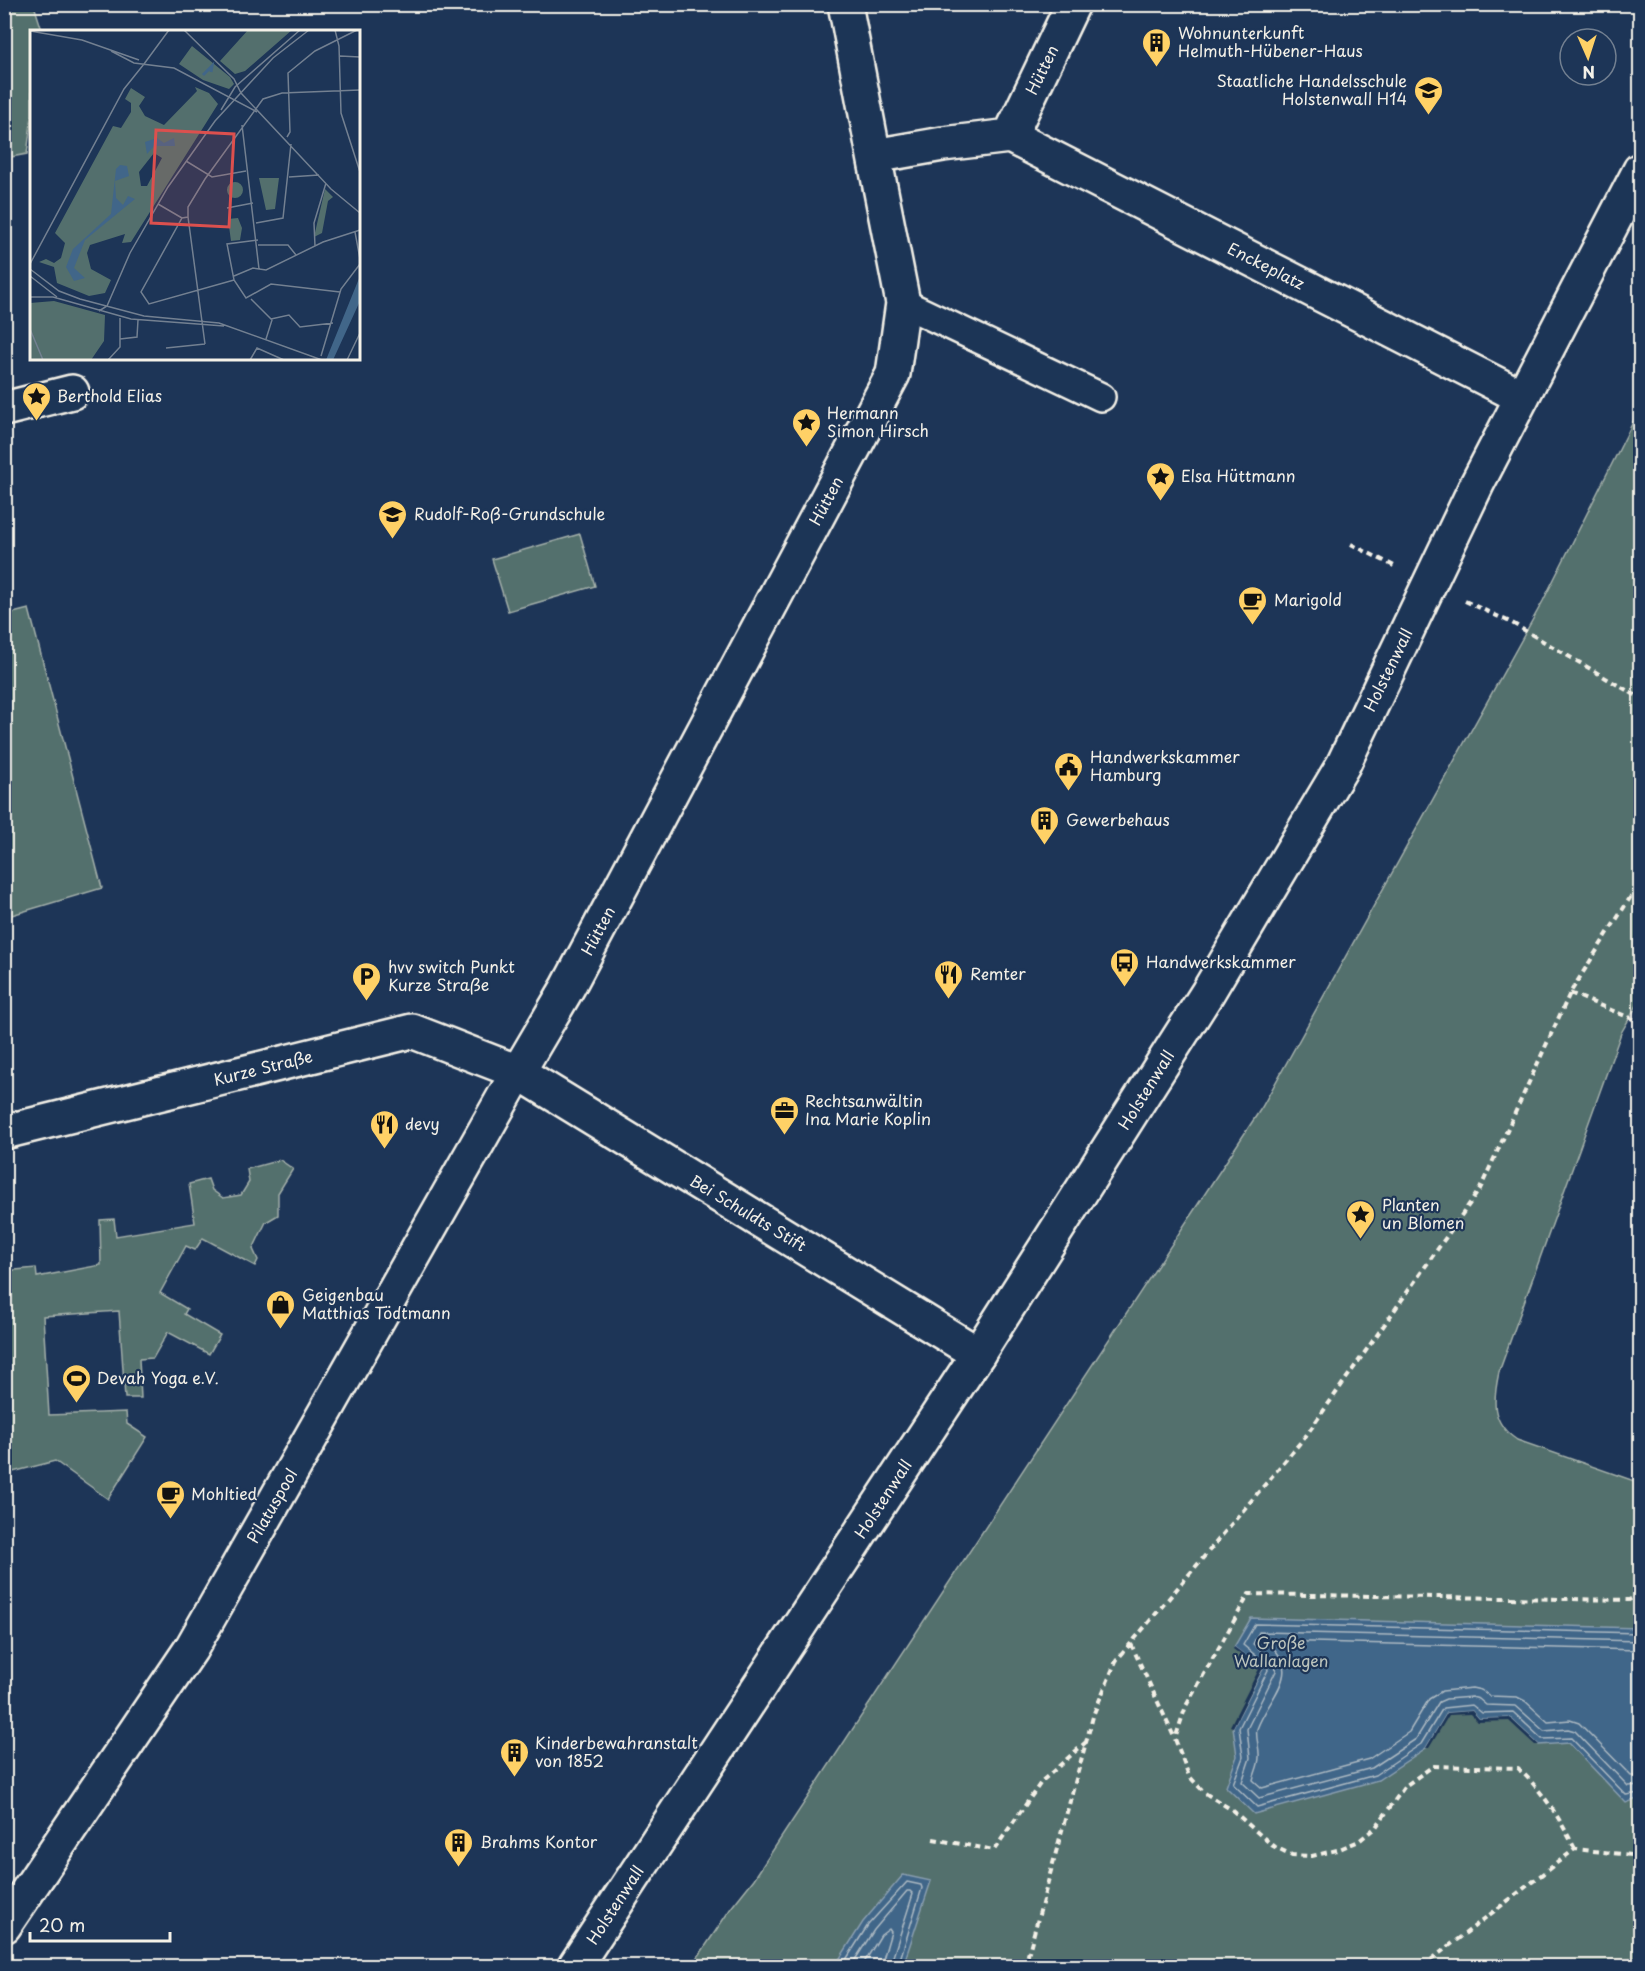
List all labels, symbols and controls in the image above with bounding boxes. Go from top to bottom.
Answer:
place label: Wohnunterkunft Helmuth-Hübener-Haus [1178,20,1363,62]
building icon: Wohnunterkunft Helmuth-Hübener-Haus [1141,26,1173,68]
north arrow [1558,27,1618,87]
inset map [30,30,360,360]
street label: Hütten [1019,41,1063,99]
text: N [1582,61,1596,85]
place label: Staatliche Handelsschule Holstenwall H14 [1216,68,1407,110]
school or university icon: Staatliche Handelsschule Holstenwall H14 [1412,74,1444,116]
street label: Enckeplatz [1224,235,1309,295]
place icon: Berthold Elias [20,380,52,422]
place label: Berthold Elias [57,383,162,407]
place label: Hermann Simon Hirsch [827,400,929,442]
place icon: Hermann Simon Hirsch [790,406,822,448]
place icon: Elsa Hüttmann [1144,460,1176,502]
place label: Elsa Hüttmann [1181,463,1295,487]
street label: Hütten [802,472,848,529]
school or university icon: Rudolf-Roß-Grundschule [377,498,409,540]
place label: Rudolf-Roß-Grundschule [414,501,605,525]
cafe icon: Marigold [1237,584,1269,626]
place label: Marigold [1274,587,1342,611]
street label: Holstenwall [1357,624,1418,715]
place label: Handwerkskammer Hamburg [1090,744,1240,786]
public building icon: Handwerkskammer Hamburg [1053,750,1085,792]
building icon: Gewerbehaus [1029,804,1061,846]
place label: Gewerbehaus [1066,807,1170,831]
street label: Hütten [574,902,620,959]
bus stop icon: Handwerkskammer [1109,946,1141,988]
place label: Handwerkskammer [1146,949,1296,973]
place label: hvv switch Punkt Kurze Straße [388,954,515,996]
restaurant icon: Remter [933,958,965,1000]
parking icon: hvv switch Punkt Kurze Straße [351,960,383,1002]
place label: Remter [970,961,1026,985]
street label: Kurze Straße [211,1043,315,1091]
street label: Holstenwall [1111,1045,1179,1134]
place label: Rechtsanwältin Ina Marie Koplin [805,1088,931,1130]
office icon: Rechtsanwältin Ina Marie Koplin [768,1094,800,1136]
restaurant icon: devy [368,1108,400,1150]
place label: devy [405,1111,440,1135]
street label: Bei Schuldts Stift [686,1168,811,1256]
place label: Planten un Blomen [1382,1192,1464,1234]
place icon: Planten un Blomen [1345,1198,1377,1240]
place label: Geigenbau Matthias Tödtmann [302,1282,451,1324]
shop icon: Geigenbau Matthias Tödtmann [265,1288,297,1330]
sports icon: Devah Yoga e.V. [60,1362,92,1404]
place label: Devah Yoga e.V. [97,1365,219,1389]
street label: Holstenwall [848,1454,917,1543]
street label: Pilatuspool [240,1463,302,1548]
cafe icon: Mohltied [154,1478,186,1520]
place label: Mohltied [191,1481,258,1505]
park label: Große Wallanlagen [1234,1630,1328,1672]
place label: Kinderbewahranstalt von 1852 [535,1730,698,1772]
building icon: Kinderbewahranstalt von 1852 [498,1736,530,1778]
building icon: Brahms Kontor [443,1826,475,1868]
place label: Brahms Kontor [480,1829,598,1853]
street label: Holstenwall [580,1860,649,1949]
scale bar [30,1905,170,1943]
text: 20 m [39,1911,85,1938]

